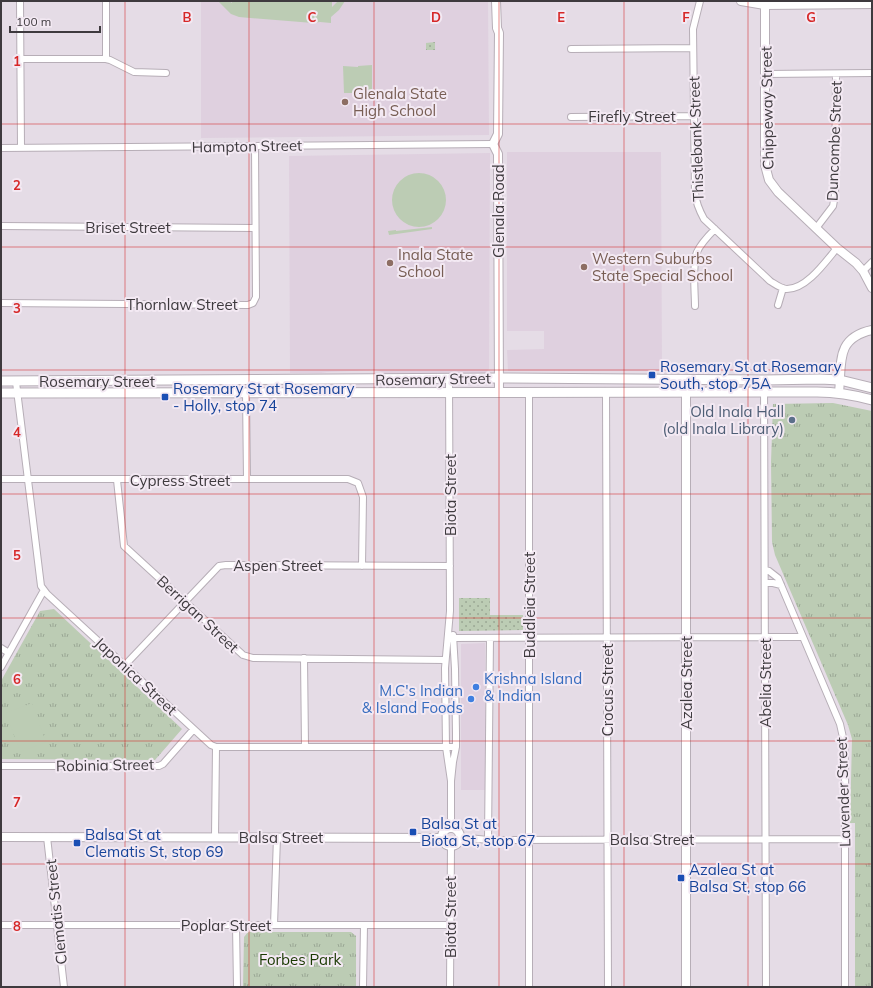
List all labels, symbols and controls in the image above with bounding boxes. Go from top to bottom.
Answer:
scale bar [10,8,100,34]
text: B [183,9,192,25]
text: C [308,9,317,25]
text: D [431,9,441,25]
text: E [557,9,565,25]
text: F [682,9,690,25]
text: G [806,9,816,25]
text: 100 m [16,14,51,29]
street label: Chippeway Street [756,46,778,170]
text: 1 [13,53,21,69]
street label: Thistlebank Street [684,76,708,202]
street label: Duncombe Street [822,81,846,201]
place label: Glenala State High School [353,84,447,120]
marker: Glenala State High School [340,97,350,107]
street label: Firefly Street [588,107,676,126]
street label: Hampton Street [192,136,302,156]
street label: Glenala Road [489,164,508,258]
text: 2 [13,177,21,193]
street label: Briset Street [85,218,171,237]
place label: Inala State School [398,245,473,281]
place label: Western Suburbs State Special School [592,249,733,285]
marker: Inala State School [385,258,395,268]
marker: Western Suburbs State Special School [579,262,589,272]
street label: Thornlaw Street [126,295,238,314]
text: 3 [13,300,21,316]
place label: Rosemary St at Rosemary South, stop 75A [660,357,841,393]
street label: Rosemary Street [375,368,491,390]
marker: Rosemary St at Rosemary South, stop 75A [647,370,657,380]
street label: Rosemary Street [39,372,155,391]
place label: Rosemary St at Rosemary - Holly, stop 74 [173,379,354,415]
marker: Rosemary St at Rosemary - Holly, stop 74 [160,392,170,402]
place label: Old Inala Hall (old Inala Library) [662,402,784,438]
marker: Old Inala Hall (old Inala Library) [787,415,797,425]
text: 4 [13,424,21,440]
street label: Biota Street [441,454,460,536]
street label: Cypress Street [130,471,230,490]
text: 5 [13,547,21,563]
street label: Buddleia Street [520,552,539,658]
street label: Aspen Street [233,556,323,575]
street label: Berrigan Street [153,571,243,657]
street label: Japonica Street [91,633,181,719]
street label: Azalea Street [677,636,696,730]
street label: Abelia Street [756,638,775,728]
street label: Crocus Street [598,643,617,737]
place label: Krishna Island & Indian [484,669,582,705]
text: 6 [13,671,21,687]
place label: M.C's Indian & Island Foods [362,681,463,717]
marker: Krishna Island & Indian [471,682,481,692]
marker: M.C's Indian & Island Foods [466,694,476,704]
street label: Lavender Street [832,737,854,847]
street label: Robinia Street [56,755,154,775]
text: 7 [13,794,21,810]
place label: Balsa St at Biota St, stop 67 [421,814,536,850]
place label: Balsa St at Clematis St, stop 69 [85,825,223,861]
marker: Balsa St at Biota St, stop 67 [408,827,418,837]
street label: Balsa Street [239,828,323,847]
street label: Balsa Street [610,830,694,849]
marker: Balsa St at Clematis St, stop 69 [72,838,82,848]
street label: Clematis Street [41,858,71,966]
place label: Azalea St at Balsa St, stop 66 [689,860,806,896]
marker: Azalea St at Balsa St, stop 66 [676,873,686,883]
street label: Biota Street [441,876,460,958]
street label: Poplar Street [181,916,271,935]
text: 8 [13,918,21,934]
park label: Forbes Park [259,950,341,969]

